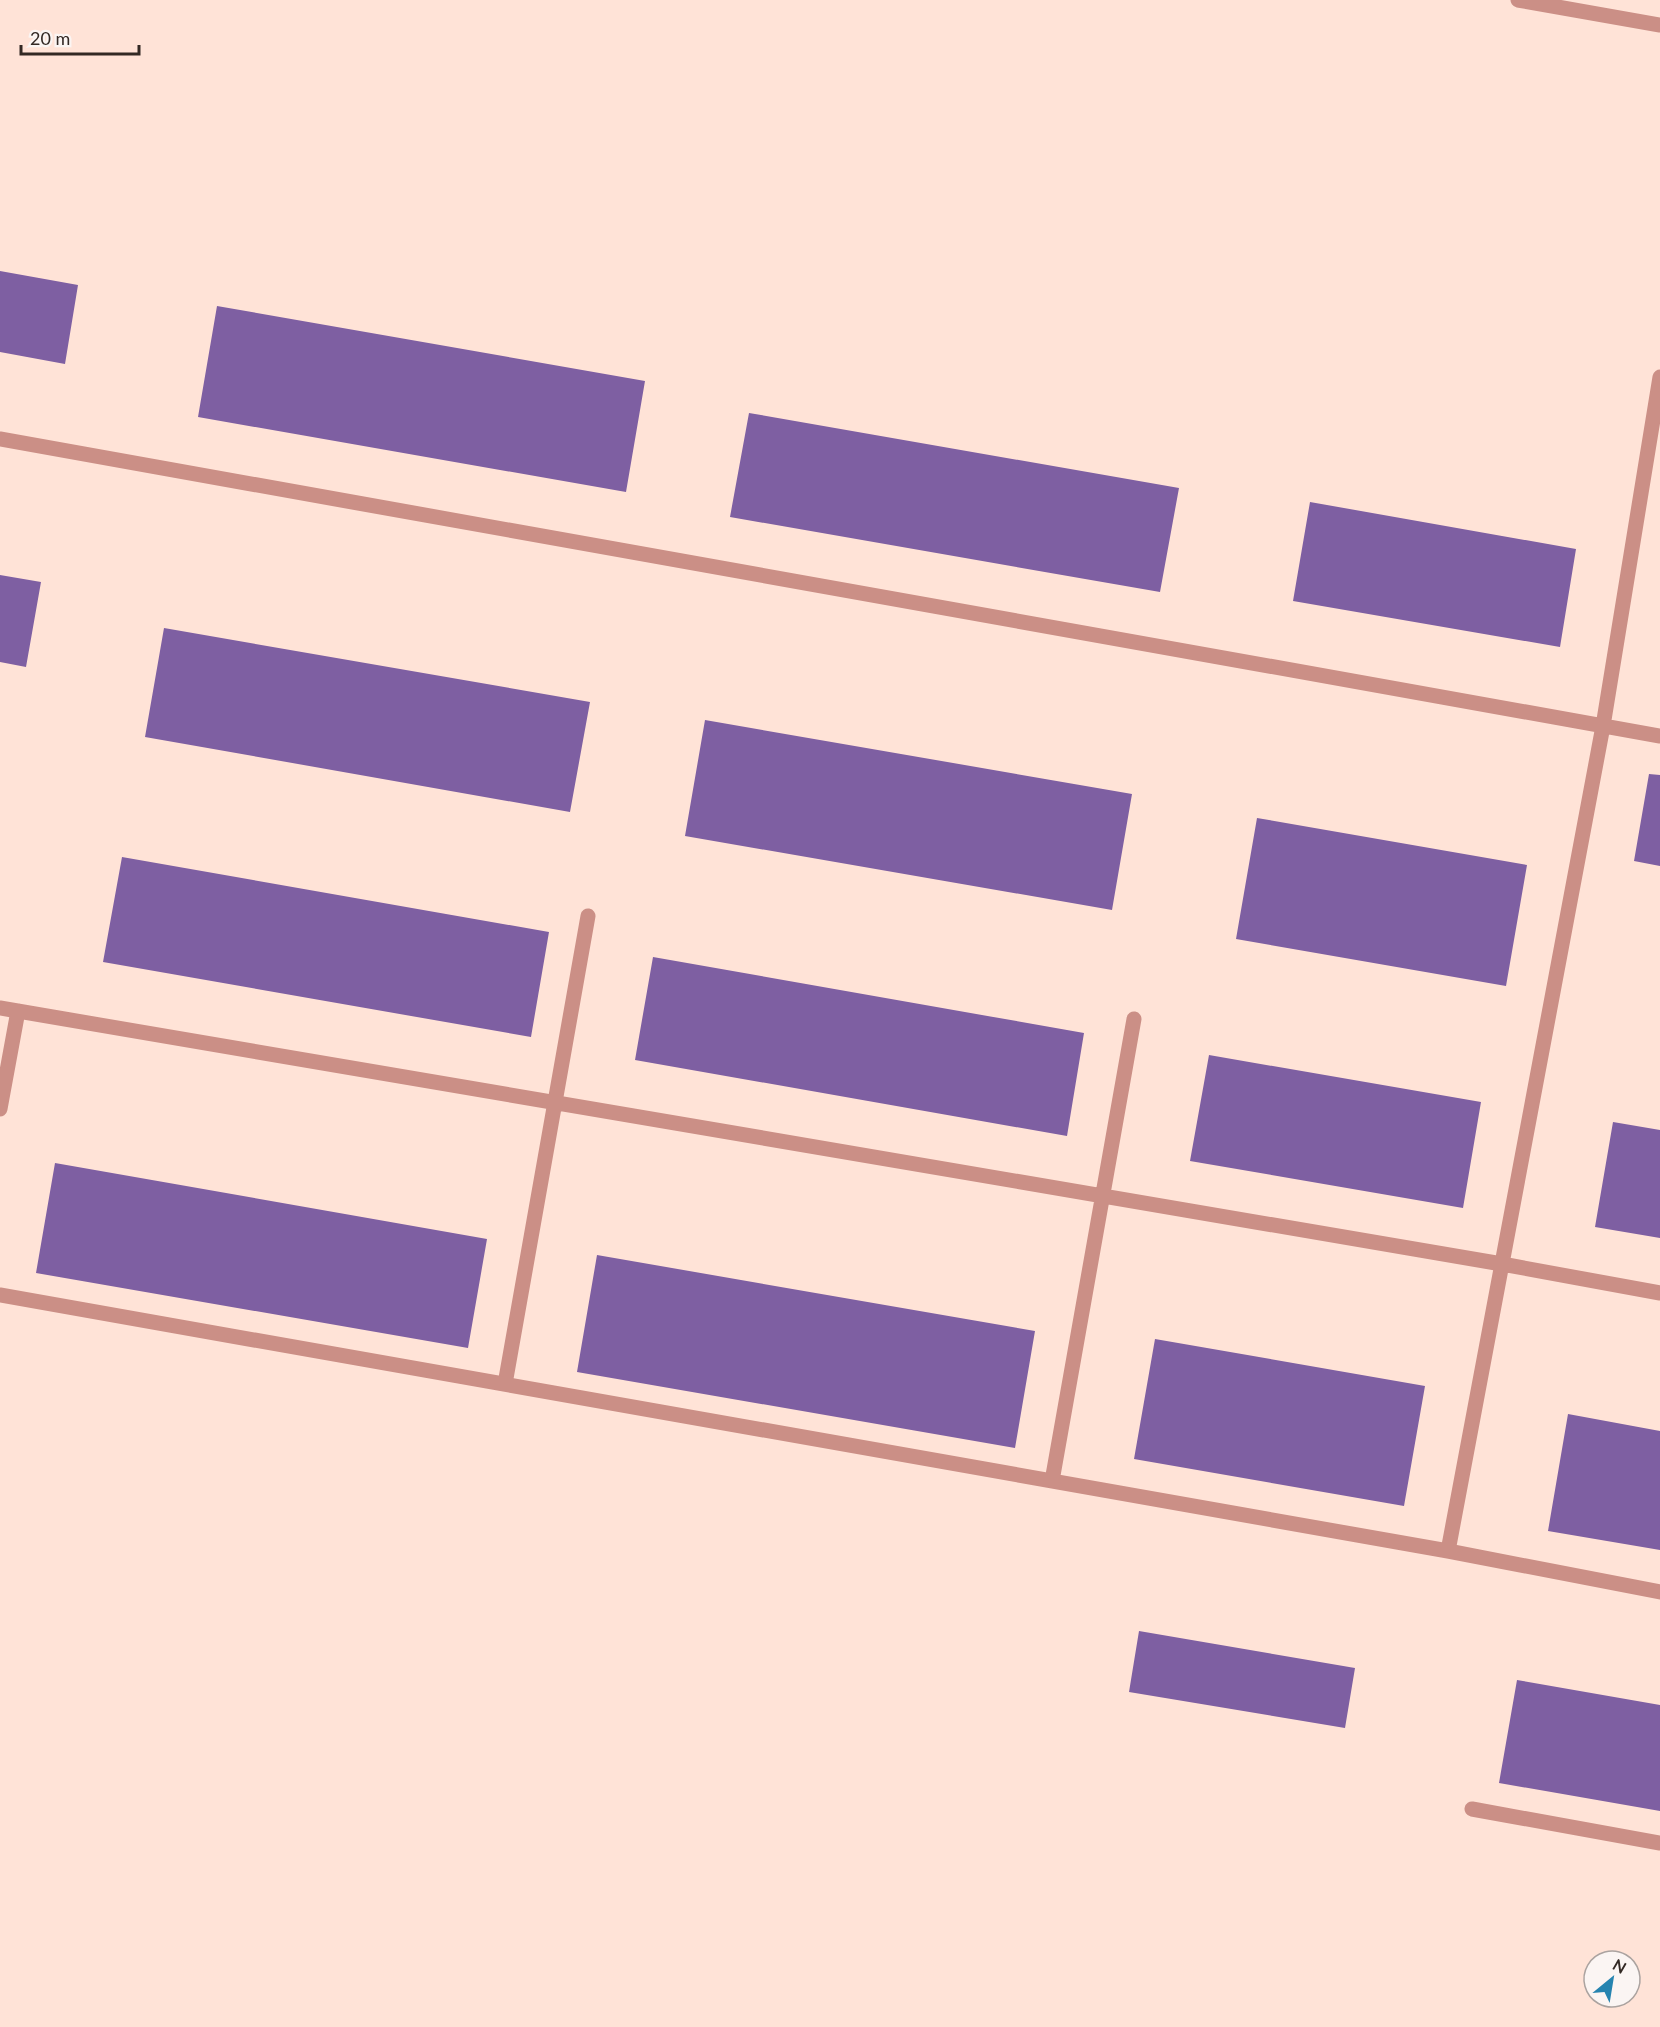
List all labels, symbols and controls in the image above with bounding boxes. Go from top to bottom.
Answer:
scale bar [21,18,140,56]
text: 20 m [30,27,70,49]
north arrow [1582,1949,1642,2009]
text: N [1610,1954,1630,1977]

